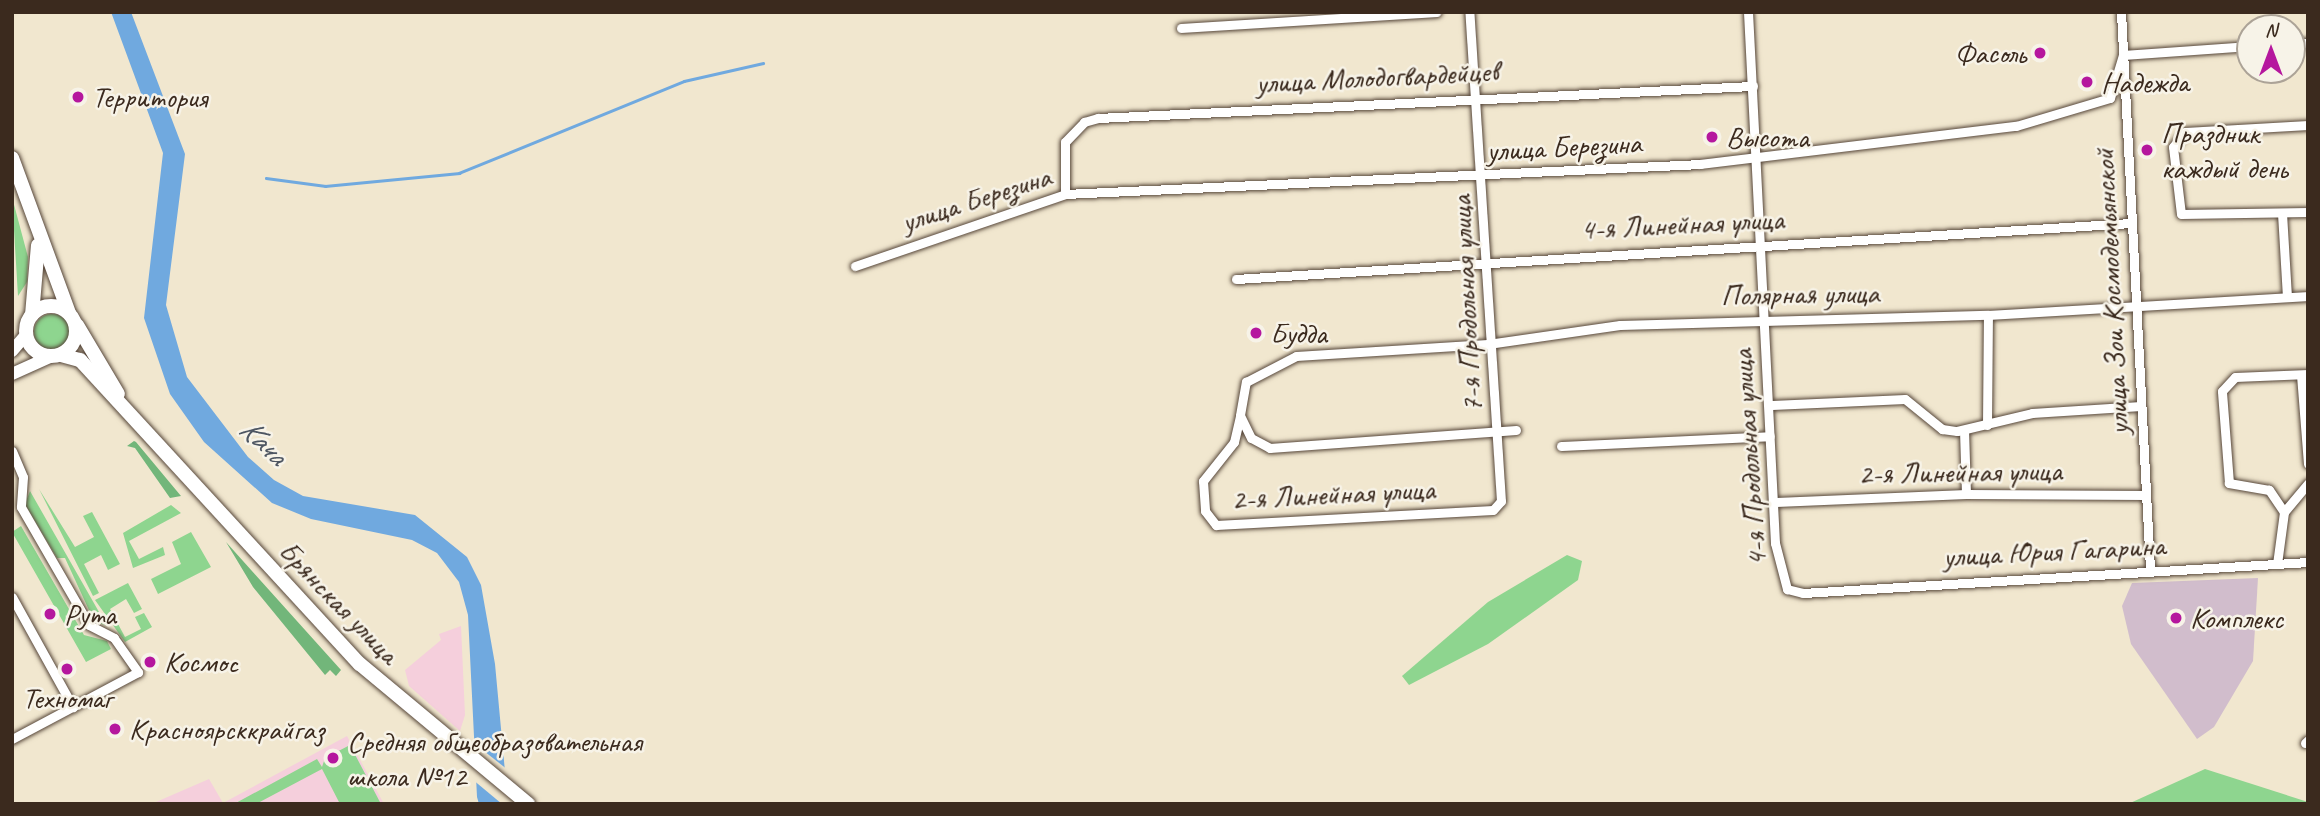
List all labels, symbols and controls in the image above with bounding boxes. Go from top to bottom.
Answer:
north arrow [2236,14,2306,84]
text: N [2265,18,2277,42]
place label: Фасоль [1955,35,2026,71]
marker: Фасоль [2032,45,2048,61]
street label: улица Молодогвардейцев [1255,53,1499,101]
place label: Надежда [2101,64,2189,100]
marker: Надежда [2079,74,2095,90]
place label: Территория [92,79,207,115]
marker: Территория [70,89,86,105]
place label: Праздник каждый день [2161,115,2288,186]
place label: Высота [1726,119,1809,155]
street label: улица Березина [1485,125,1643,169]
marker: Высота [1704,129,1720,145]
marker: Праздник каждый день [2139,142,2155,158]
street label: улица Зои Космодемьянской [2086,148,2136,436]
street label: улица Березина [896,158,1056,240]
street label: 7-я Продольная улица [1442,193,1490,415]
street label: 4-я Линейная улица [1579,201,1785,247]
street label: Полярная улица [1720,275,1880,313]
place label: Будда [1270,315,1327,351]
marker: Будда [1248,325,1264,341]
street label: 4-я Продольная улица [1723,347,1775,569]
water label: Кача [231,410,295,474]
street label: 2-я Линейная улица [1857,452,2063,492]
street label: 2-я Линейная улица [1230,471,1436,517]
street label: улица Юрия Гагарина [1947,527,2161,575]
street label: Брянская улица [271,532,407,672]
place label: Рута [64,596,116,632]
place label: Комплекс [2190,600,2283,636]
marker: Рута [42,606,58,622]
marker: Комплекс [2168,610,2184,626]
place label: Космос [164,644,238,680]
marker: Космос [142,654,158,670]
marker: Техномаг [59,661,75,677]
place label: Техномаг [22,680,112,716]
place label: Красноярсккрайгаз [129,711,324,747]
marker: Красноярсккрайгаз [107,721,123,737]
place label: Средняя общеобразовательная школа №12 [347,723,642,794]
marker: Средняя общеобразовательная школа №12 [325,750,341,766]

